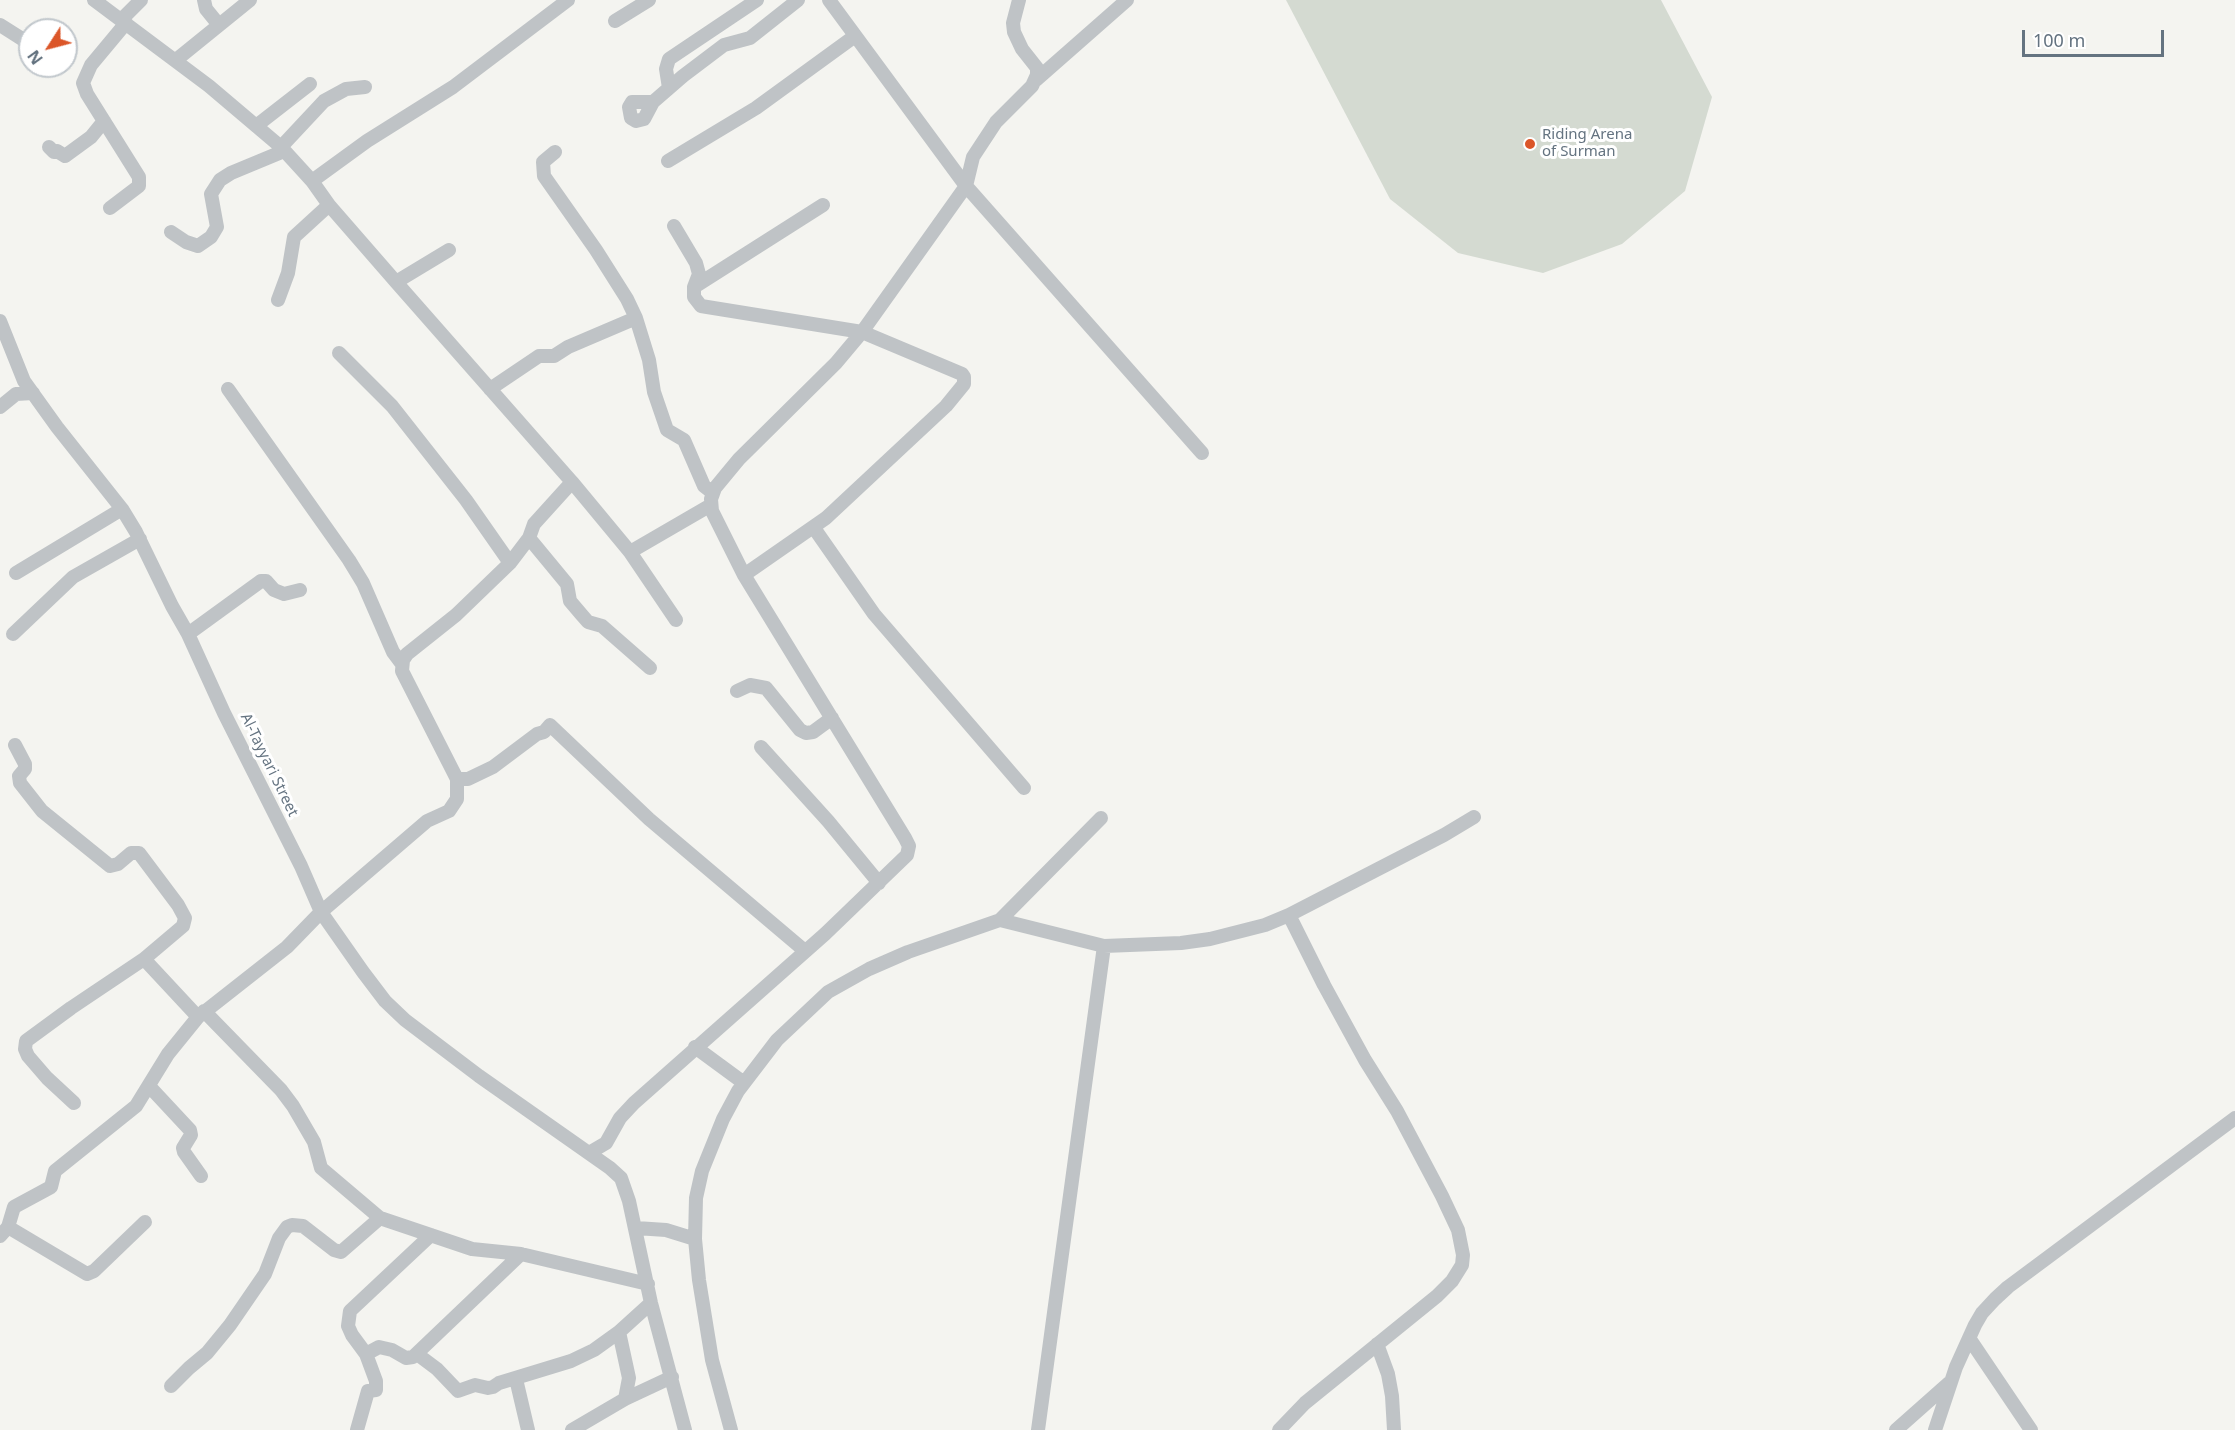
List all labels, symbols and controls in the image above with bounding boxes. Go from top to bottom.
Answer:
north arrow [18,18,78,78]
scale bar [2025,18,2168,56]
text: 100 m [2033,28,2085,52]
text: N [22,46,48,69]
place label: Riding Arena of Surman [1542,126,1632,161]
marker: Riding Arena of Surman [1523,137,1537,151]
street label: Al-Tayyari Street [236,710,302,820]

